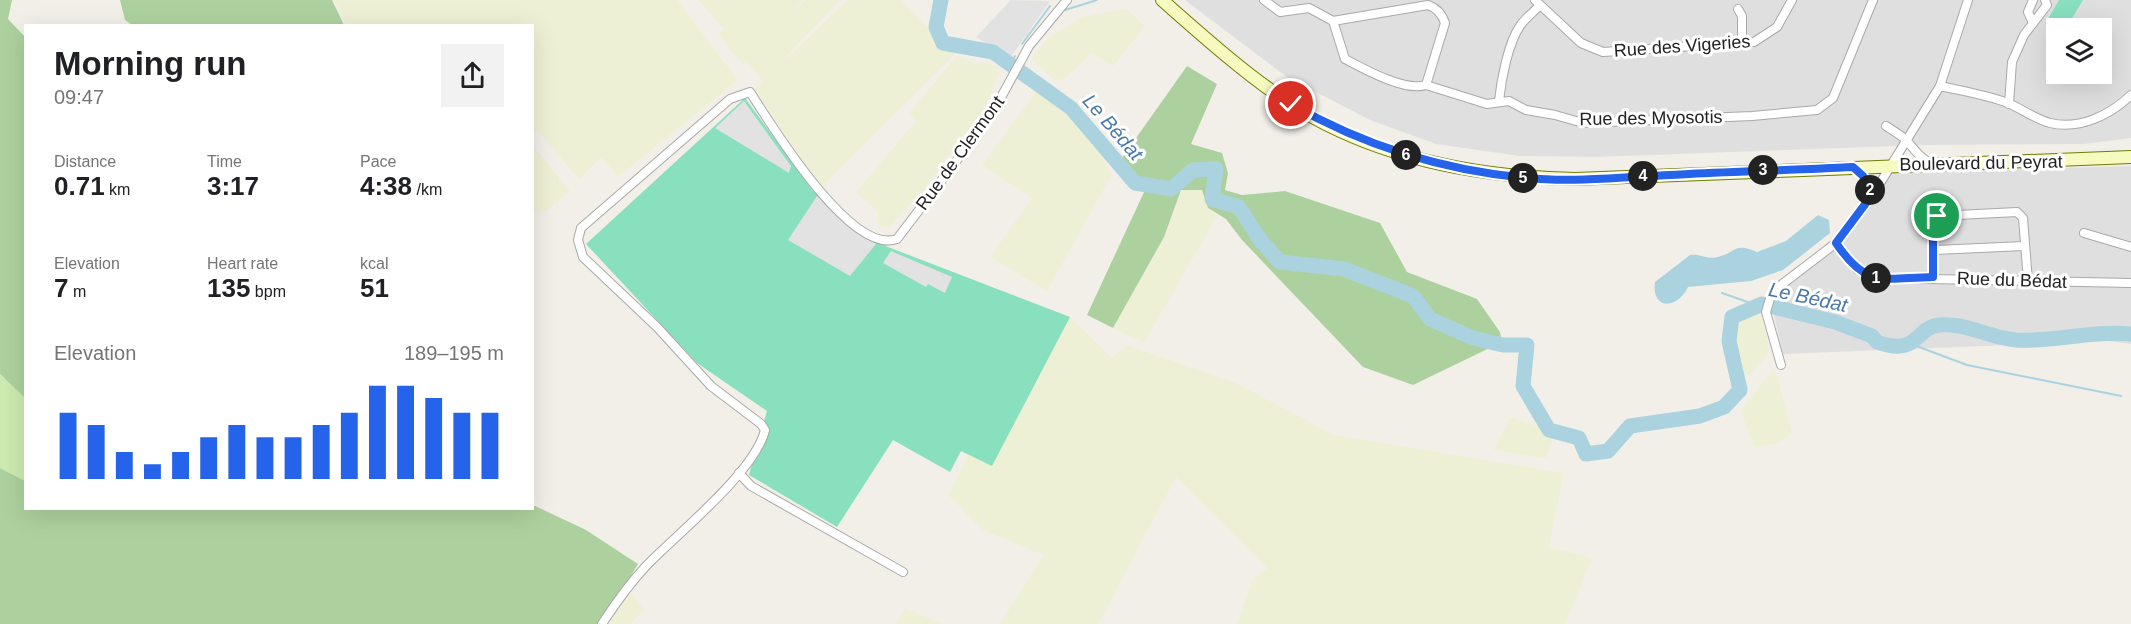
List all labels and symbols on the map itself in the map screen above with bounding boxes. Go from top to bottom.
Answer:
street label: Rue des Vigeries [1613,31,1751,61]
pin [1265,78,1316,129]
water label: Le Bédat [1078,90,1149,166]
street label: Rue de Clermont [912,92,1008,214]
street label: Rue des Myosotis [1579,107,1723,129]
pin: 6 [1391,140,1421,170]
street label: Boulevard du Peyrat [1899,152,2063,174]
pin: 3 [1748,155,1778,185]
pin: 4 [1628,161,1658,191]
pin: 5 [1508,163,1538,193]
pin: 2 [1855,175,1885,205]
pin [1911,190,1962,241]
pin: 1 [1861,263,1891,293]
street label: Rue du Bédat [1957,268,2067,292]
water label: Le Bédat [1767,278,1851,316]

